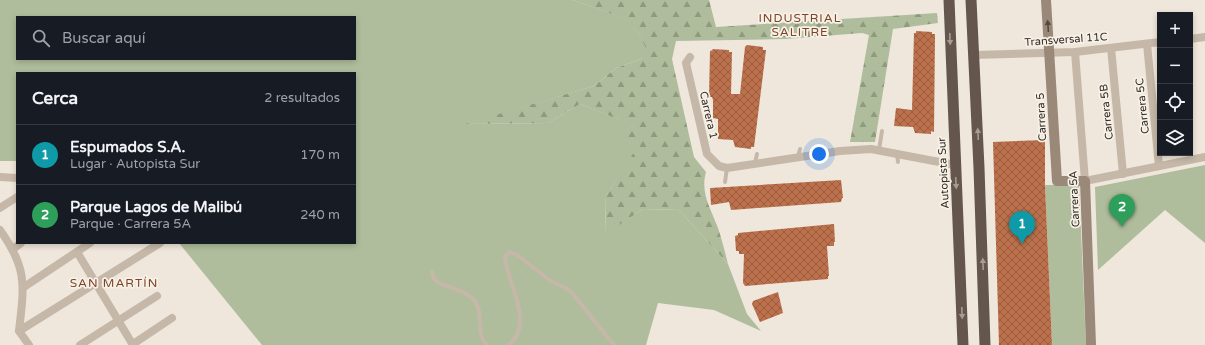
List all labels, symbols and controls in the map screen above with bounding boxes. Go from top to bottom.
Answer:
district label: INDUSTRIAL SALITRE [758,11,842,39]
map controls [1157,12,1193,156]
button: + [1157,12,1193,48]
search box [16,16,356,60]
one-way arrow [1044,20,1051,32]
icon: search [30,27,52,49]
text: Buscar aquí [62,29,145,47]
street label: Transversal 11C [1024,30,1108,49]
one-way arrow [947,33,954,45]
button: − [1157,48,1193,84]
street label: Carrera 5C [1133,77,1152,135]
street label: Carrera 5B [1097,83,1116,141]
button: locate [1157,84,1193,120]
text: Cerca [32,88,78,109]
text: 2 resultados [264,90,340,106]
street label: Carrera 1 [697,90,720,140]
street label: Carrera 5 [1034,92,1049,142]
button: layers [1157,120,1193,156]
one-way arrow [975,127,981,140]
street label: Autopista Sur [935,136,952,209]
text: Espumados S.A. [70,138,185,156]
your location [809,144,829,164]
text: 1 [41,147,49,163]
text: 170 m [300,147,340,163]
text: Lugar · Autopista Sur [70,156,200,172]
street label: Carrera 5A [1067,170,1082,228]
one-way arrow [953,177,960,189]
pin: 2 [1109,194,1135,227]
text: Parque Lagos de Malibú [70,198,242,216]
text: 2 [41,207,49,223]
text: 240 m [300,207,340,223]
pin: 1 [1009,211,1035,244]
text: Parque · Carrera 5A [70,216,191,232]
one-way arrow [980,257,986,270]
district label: SAN MARTÍN [70,276,158,290]
one-way arrow [959,307,965,320]

